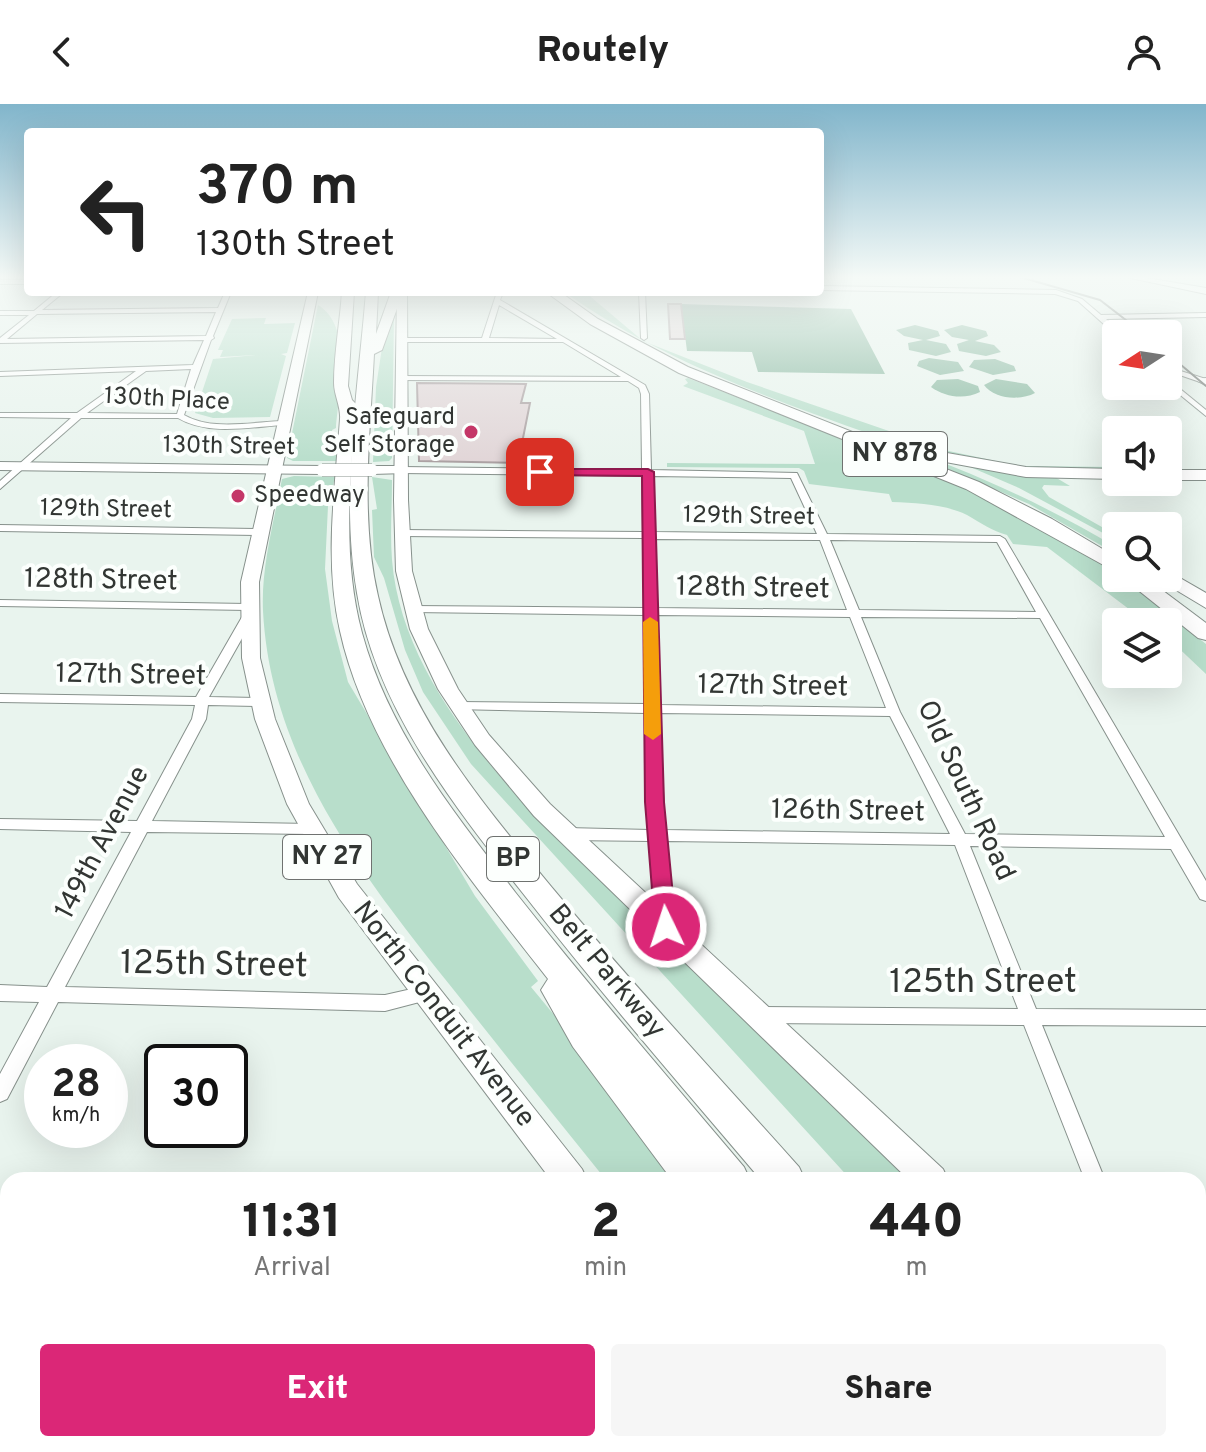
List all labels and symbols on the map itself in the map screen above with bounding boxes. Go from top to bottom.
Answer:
north arrow [1102,320,1182,400]
street label: 130th Place [103,382,231,418]
place label: Safeguard Self Storage [324,403,455,461]
marker: Safeguard Self Storage [462,423,480,441]
street label: 130th Street [163,431,295,463]
road number: NY 878 [843,432,947,476]
pin [506,438,574,506]
place label: Speedway [254,481,365,511]
marker: Speedway [229,487,247,505]
street label: 129th Street [40,494,172,526]
street label: 129th Street [683,501,815,533]
street label: 128th Street [24,562,178,600]
street label: 128th Street [676,570,830,608]
street label: 127th Street [55,657,207,695]
street label: 127th Street [697,668,849,706]
street label: Old South Road [907,695,1023,887]
street label: 149th Avenue [48,760,158,926]
street label: 126th Street [771,793,925,831]
road number: NY 27 [283,835,371,879]
road number: BP [487,837,539,881]
position arrow [624,885,708,969]
street label: North Conduit Avenue [343,895,543,1135]
street label: Belt Parkway [539,897,673,1047]
street label: 125th Street [120,943,308,989]
street label: 125th Street [889,962,1077,1005]
speed limit sign: 30 [144,1044,248,1148]

